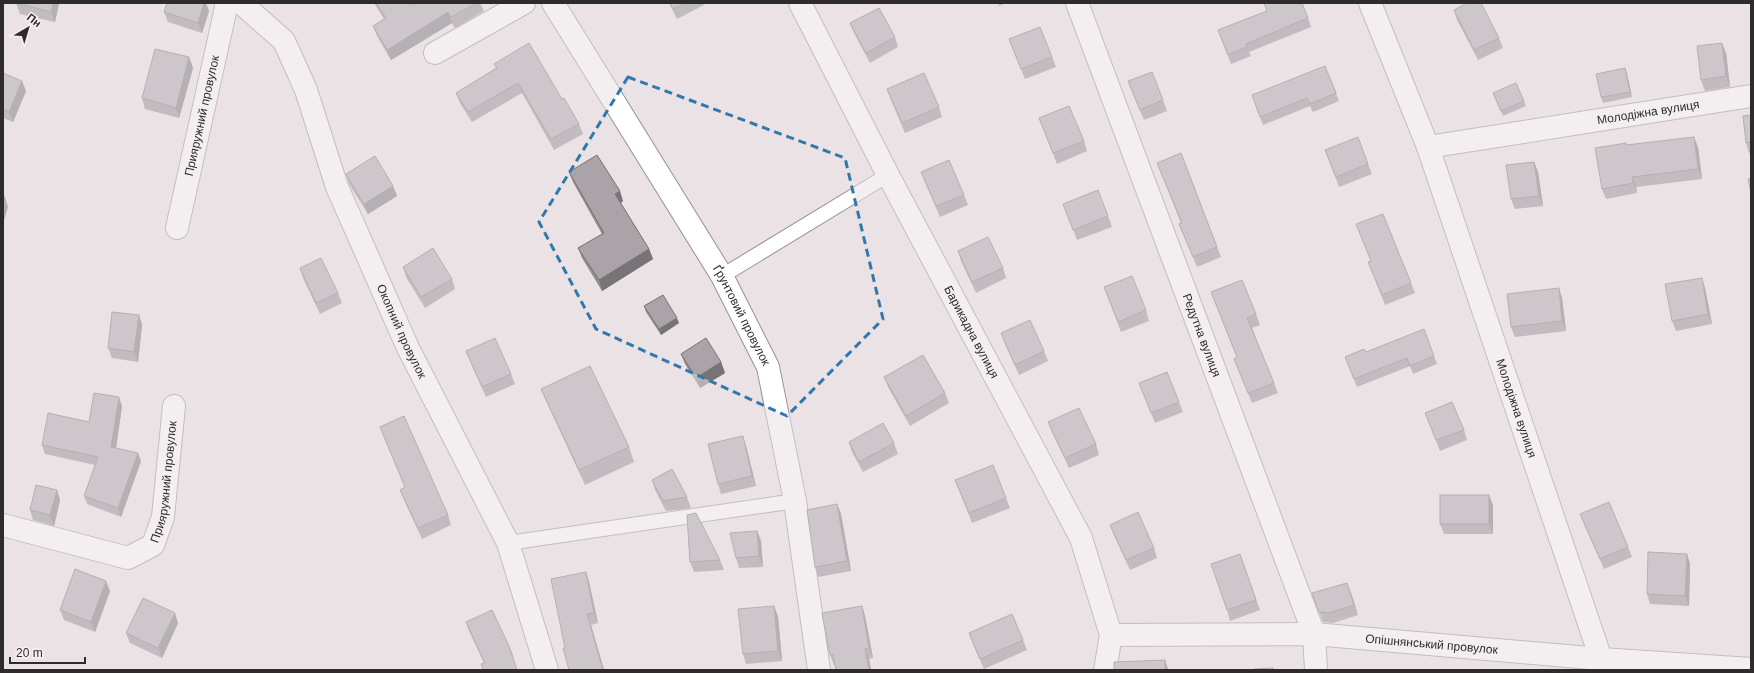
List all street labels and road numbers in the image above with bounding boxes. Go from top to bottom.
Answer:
street label: Прияружний провулок [182,53,222,178]
street label: Молодіжна вулиця [1596,97,1700,127]
street label: Ґрунтовий провулок [710,262,773,369]
street label: Окопний провулок [374,282,430,381]
street label: Барикадна вулиця [941,283,1002,381]
street label: Редутна вулиця [1180,292,1224,379]
street label: Молодіжна вулиця [1493,357,1539,460]
street label: Прияружний провулок [147,420,180,545]
street label: Опішнянський провулок [1365,631,1499,657]

